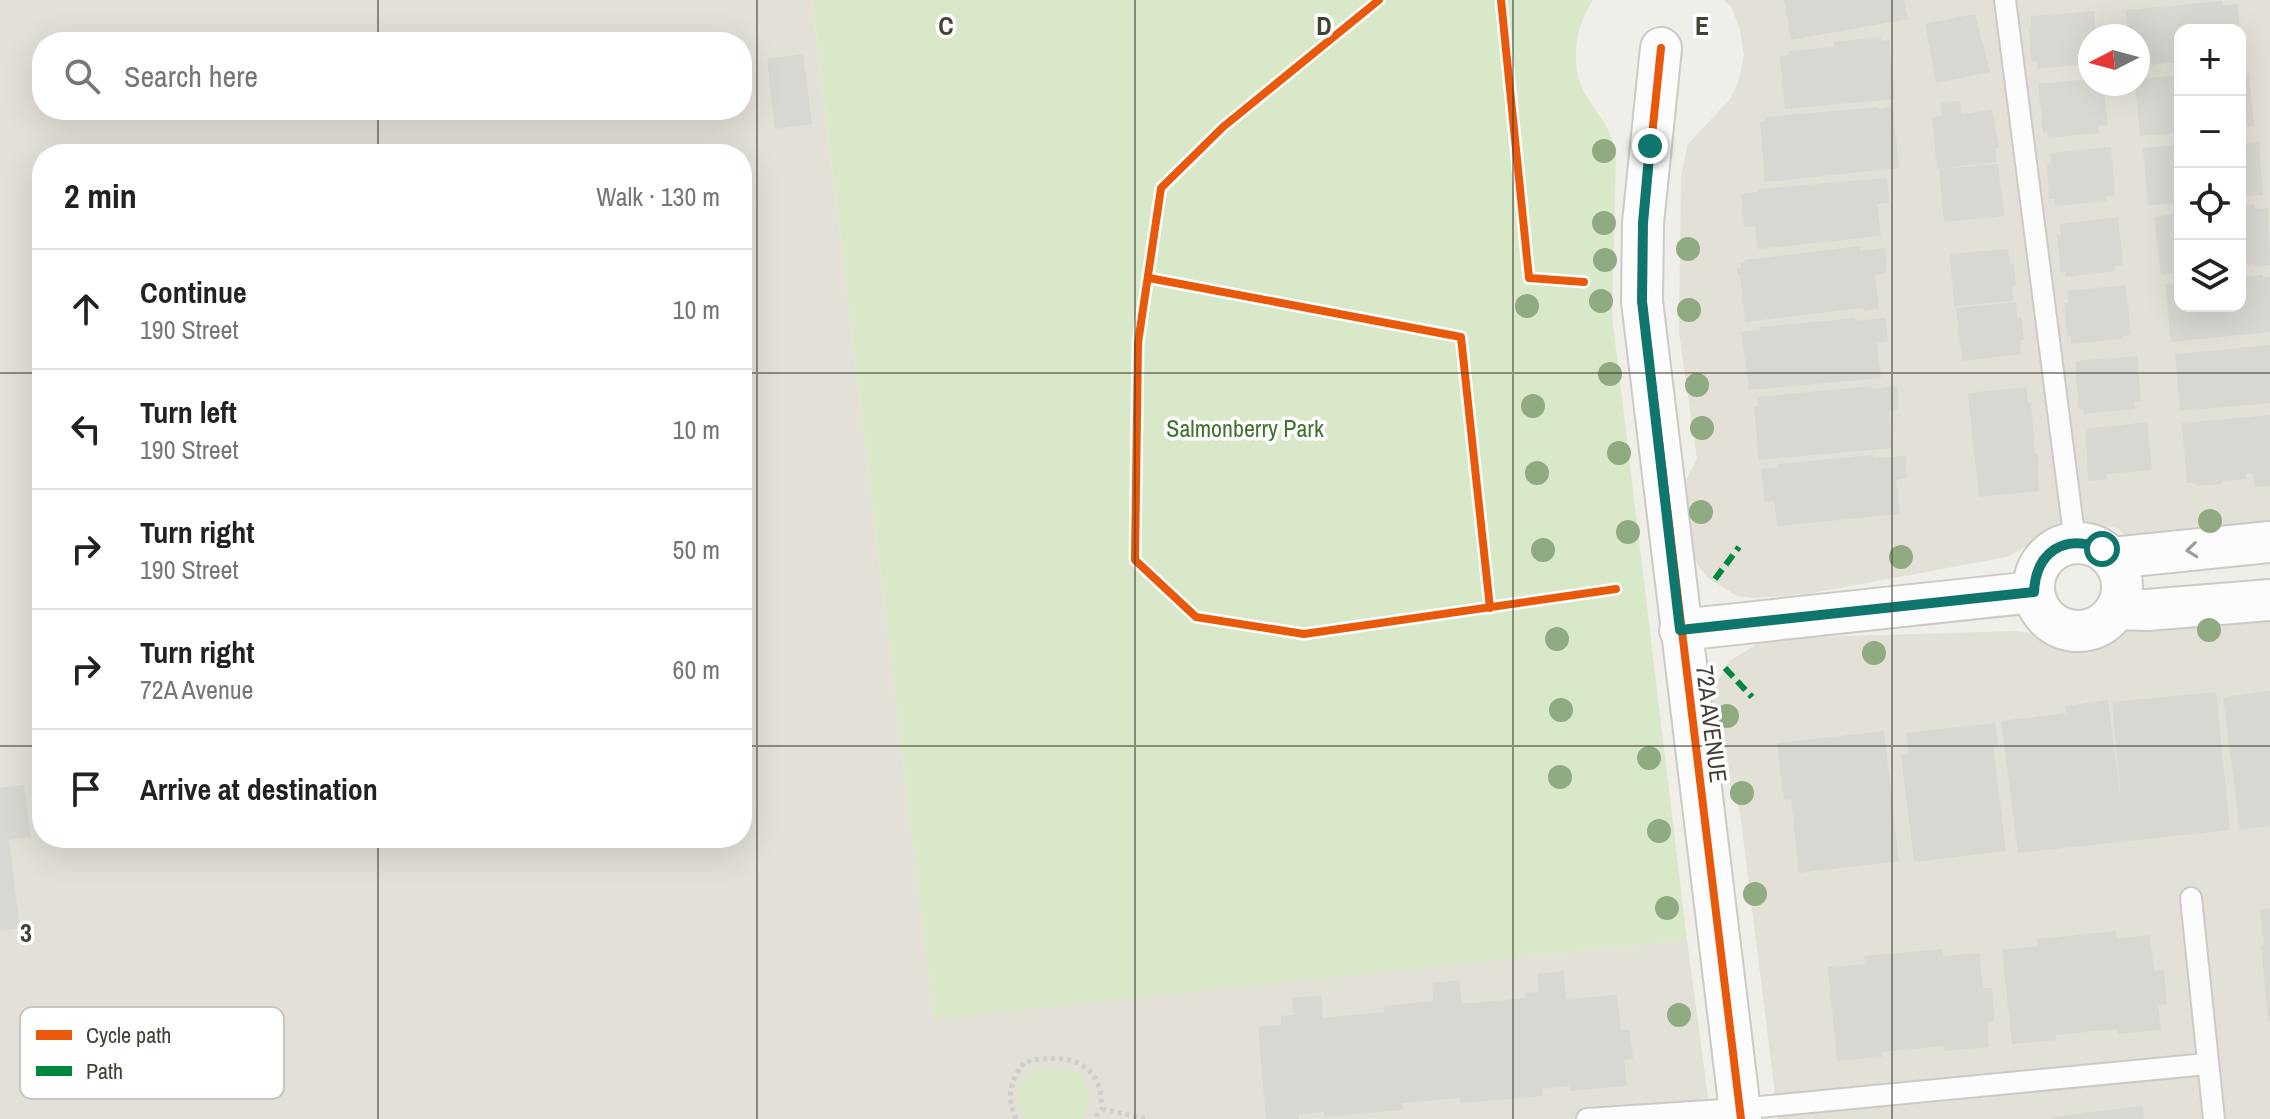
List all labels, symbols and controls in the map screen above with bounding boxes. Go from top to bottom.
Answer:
text: C [938,8,954,43]
text: D [1316,8,1332,43]
text: E [1695,8,1709,43]
north arrow [2078,24,2150,96]
map controls [2174,24,2246,312]
button: + [2174,24,2246,96]
search box [32,32,752,120]
icon: search [60,54,104,98]
text: Search here [124,56,258,96]
button: − [2174,96,2246,168]
route end [1632,128,1668,164]
button: locate [2174,168,2246,240]
text: 2 min [64,173,137,219]
text: Walk · 130 m [596,179,720,214]
button: layers [2174,240,2246,312]
text: Continue [140,272,247,312]
icon: ahead [64,287,108,331]
text: 10 m [673,292,720,327]
text: 190 Street [140,312,238,347]
text: Turn left [140,392,237,432]
icon: left [64,407,108,451]
text: 10 m [673,412,720,447]
park label: Salmonberry Park [1166,412,1324,444]
text: 190 Street [140,432,238,467]
text: Turn right [140,512,254,552]
icon: right [64,527,108,571]
route start [2084,531,2120,567]
text: 50 m [673,532,720,567]
one-way arrow [2185,541,2198,558]
text: 190 Street [140,552,238,587]
text: Turn right [140,632,254,672]
icon: right [64,647,108,691]
text: 60 m [673,652,720,687]
street label: 72A AVENUE [1689,663,1735,784]
text: 72A Avenue [140,672,253,707]
icon: arrive [64,767,108,811]
text: Arrive at destination [140,769,378,809]
text: 3 [20,915,32,950]
legend [20,1007,284,1099]
text: Cycle path [86,1020,171,1050]
text: Path [86,1056,123,1086]

